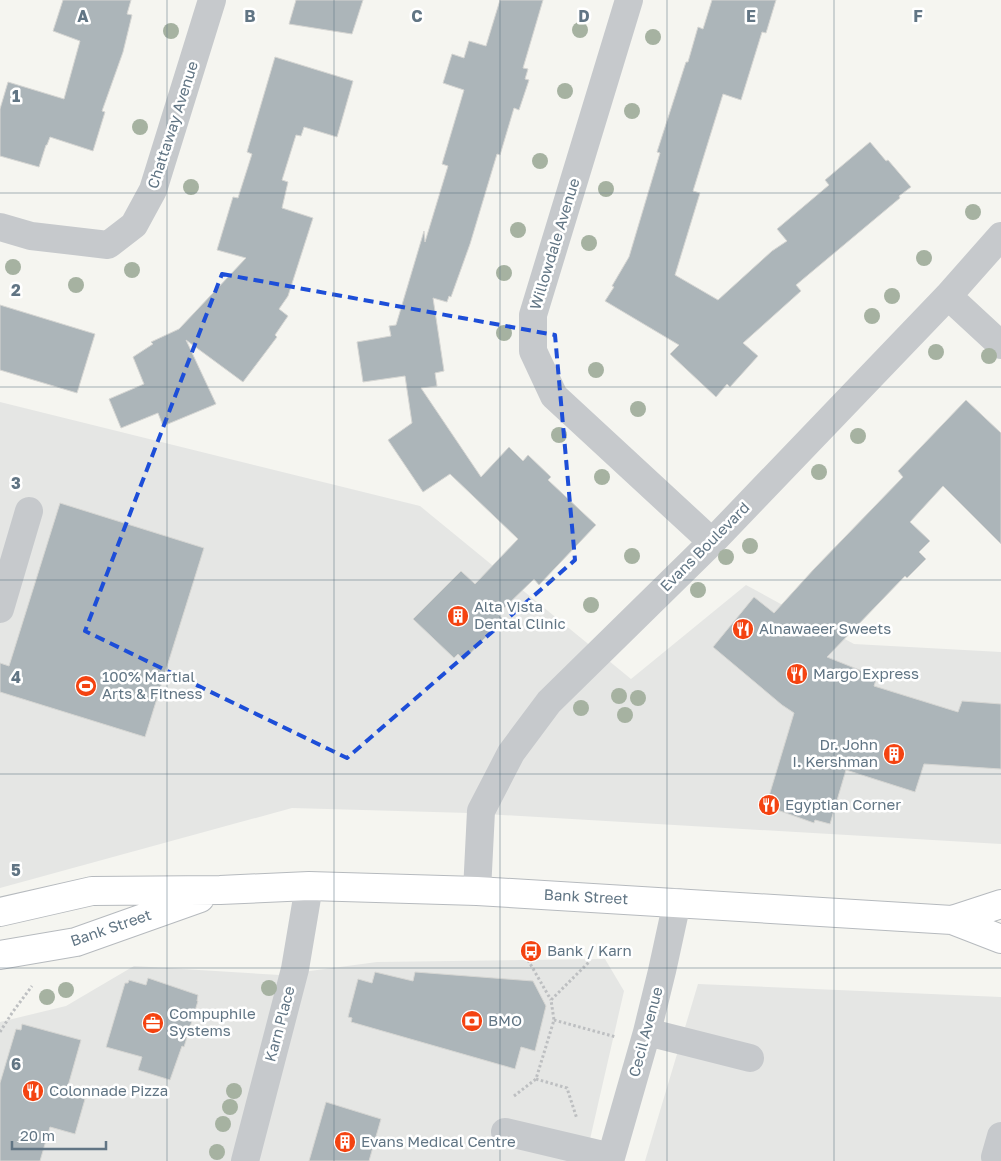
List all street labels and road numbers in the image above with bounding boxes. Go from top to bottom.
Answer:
street label: Chattaway Avenue [143,58,201,191]
street label: Willowdale Avenue [525,176,583,312]
street label: Evans Boulevard [656,498,753,595]
street label: Bank Street [543,885,629,907]
street label: Bank Street [68,905,154,949]
street label: Karn Place [260,984,298,1063]
street label: Cecil Avenue [624,984,666,1079]

